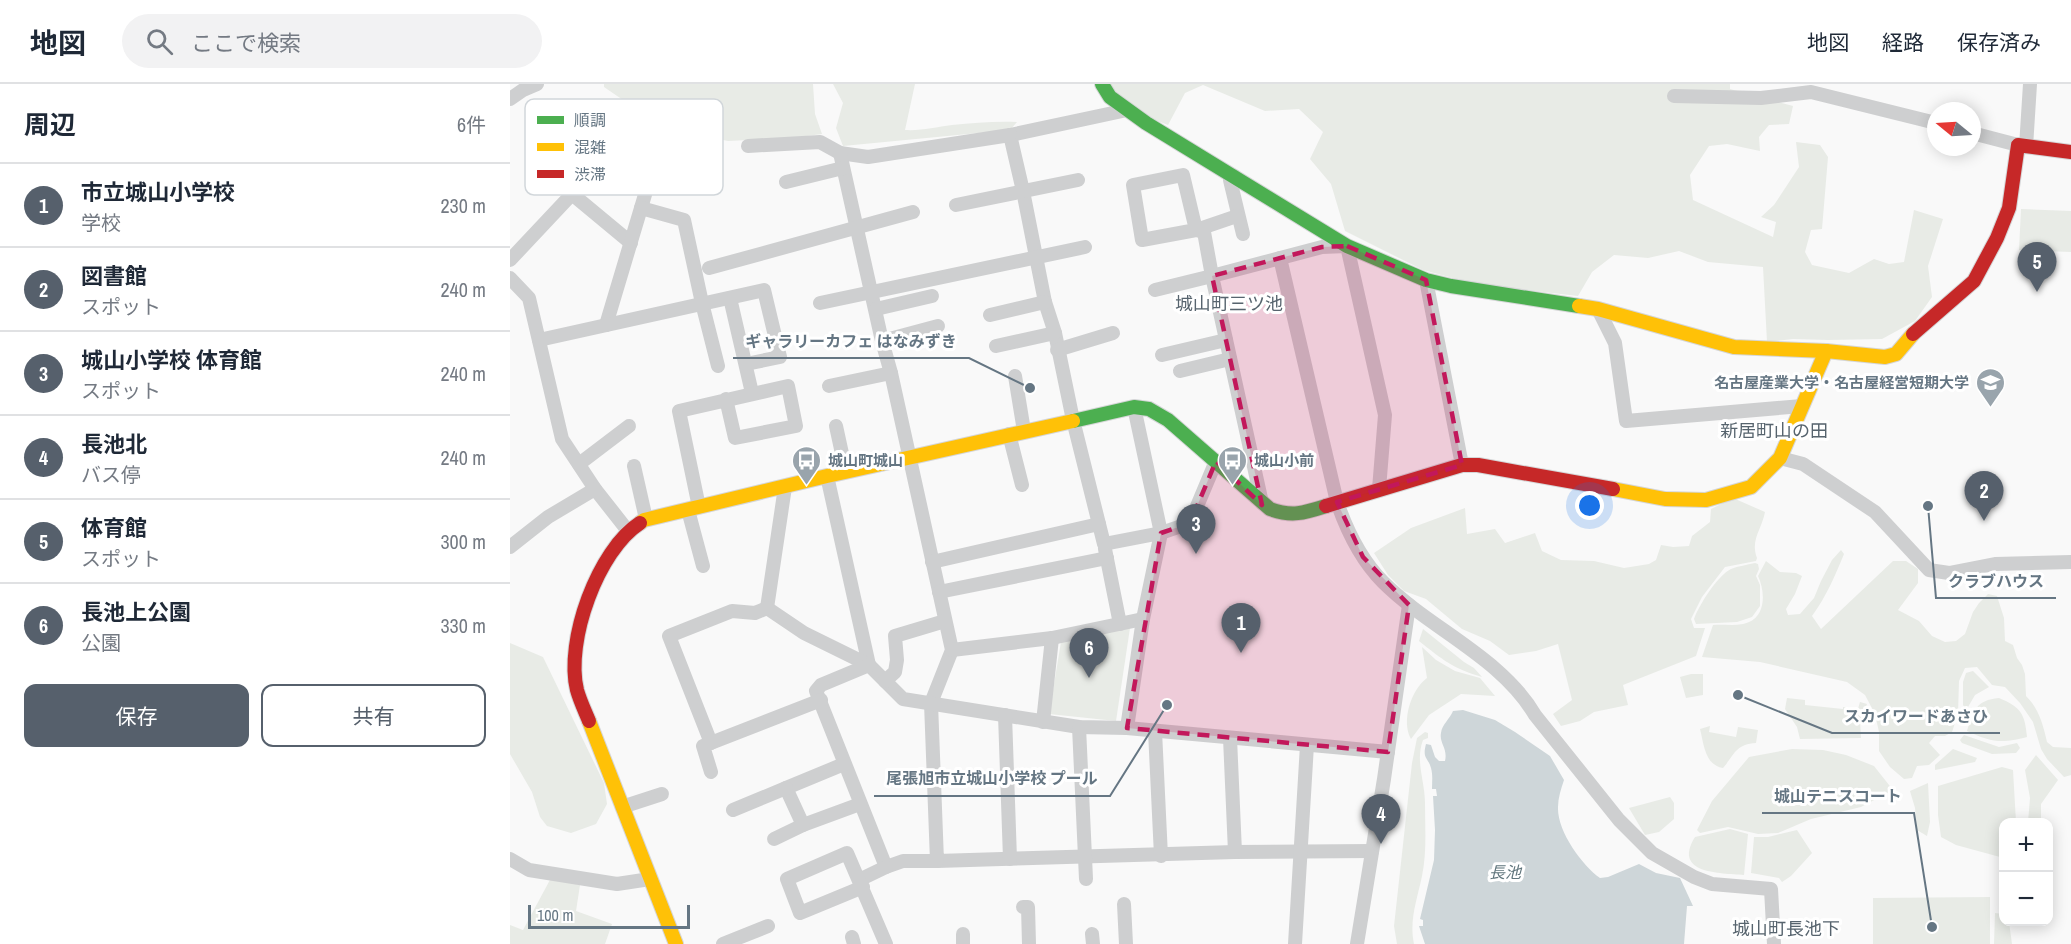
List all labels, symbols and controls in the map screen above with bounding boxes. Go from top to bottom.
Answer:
search box [122,14,542,68]
text: 地図 [30,24,86,62]
icon: search [143,25,176,58]
text: ここで検索 [191,28,301,58]
text: 地図 [1807,28,1849,57]
text: 経路 [1882,28,1924,57]
text: 保存済み [1957,28,2041,57]
legend [525,99,723,195]
north arrow [1927,102,1981,156]
text: 周辺 [24,107,76,142]
text: 順調 [574,109,606,131]
text: 6件 [457,111,486,138]
text: 混雑 [574,136,606,158]
text: 渋滞 [574,163,606,185]
text: 市立城山小学校 [81,177,235,207]
text: 1 [39,192,48,219]
text: 230 m [440,192,486,219]
text: 学校 [81,209,121,236]
pin: 5 [2018,242,2056,292]
text: 図書館 [81,261,147,291]
text: 2 [39,276,48,303]
text: 240 m [440,276,486,303]
district label: 城山町三ツ池 [1175,291,1283,316]
text: スポット [81,293,161,320]
callout: ギャラリーカフェ はなみずき [733,324,969,358]
text: ギャラリーカフェ はなみずき [745,330,957,352]
text: 城山小学校 体育館 [81,345,262,375]
text: 3 [39,360,48,387]
text: 240 m [440,360,486,387]
school or university icon: 名古屋産業大学・名古屋経営短期大学 [1974,366,2006,408]
place label: 名古屋産業大学・名古屋経営短期大学 [1714,372,1969,393]
text: スポット [81,377,161,404]
district label: 新居町山の田 [1720,418,1828,443]
text: 長池北 [81,429,147,459]
text: 4 [39,444,48,471]
text: 240 m [440,444,486,471]
bus stop icon: 城山町城山 [791,444,823,486]
bus stop icon: 城山小前 [1217,444,1249,486]
place label: 城山町城山 [828,450,903,471]
place label: 城山小前 [1254,450,1314,471]
text: バス停 [81,461,141,488]
pin: 2 [1964,472,2004,521]
your location [1575,491,1604,520]
pin: 3 [1176,504,1216,554]
text: 体育館 [81,513,147,543]
text: 5 [39,528,48,555]
text: 300 m [440,528,486,555]
text: スポット [81,545,161,572]
callout: クラブハウス [1936,564,2056,598]
text: クラブハウス [1948,570,2044,592]
text: 長池上公園 [81,597,191,627]
pin: 1 [1222,604,1260,653]
text: 6 [39,612,48,639]
text: 330 m [440,612,486,639]
pin: 6 [1070,628,1108,678]
text: 公園 [81,629,121,656]
button: 保存 [24,684,249,747]
button: 共有 [261,684,486,747]
callout: スカイワードあさひ [1832,699,2000,733]
text: スカイワードあさひ [1844,705,1988,727]
callout: 尾張旭市立城山小学校 プール [874,762,1110,796]
text: 尾張旭市立城山小学校 プール [886,767,1098,789]
callout: 城山テニスコート [1762,779,1914,813]
text: 城山テニスコート [1774,785,1902,807]
pin: 4 [1362,794,1400,844]
map controls [1999,818,2053,926]
button: + [1999,818,2053,872]
water label: 長池 [1489,861,1523,883]
button: − [1999,872,2053,926]
scale bar [528,902,690,930]
text: 100 m [537,904,573,926]
district label: 城山町長池下 [1732,916,1840,941]

